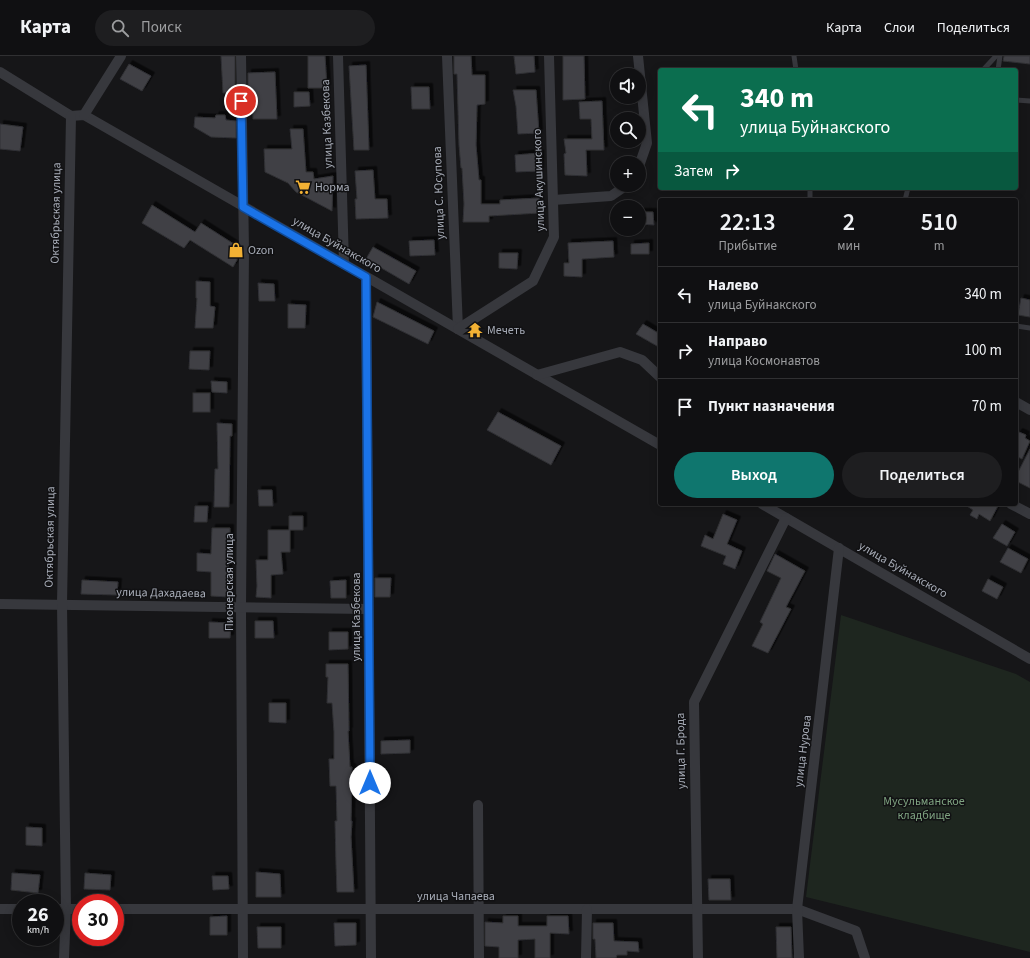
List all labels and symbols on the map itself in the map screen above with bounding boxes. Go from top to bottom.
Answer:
street label: улица Казбекова [317,79,337,169]
pin [224,84,258,118]
street label: улица Акушинского [529,128,549,232]
street label: улица С. Юсупова [429,146,449,240]
street label: Октябрьская улица [47,162,65,264]
supermarket icon: Норма [294,178,312,196]
place label: Норма [315,179,350,196]
street label: улица Буйнакского [289,213,385,277]
shop icon: Ozon [227,241,245,259]
place label: Ozon [248,242,274,259]
temple icon: Мечеть [466,321,484,339]
place label: Мечеть [487,322,525,339]
street label: Октябрьская улица [41,486,59,588]
street label: Пионерская улица [221,533,238,631]
street label: улица Буйнакского [855,538,951,602]
street label: улица Казбекова [348,572,365,662]
street label: улица Дахадаева [116,584,206,602]
street label: улица Г. Брода [672,713,690,789]
street label: улица Нурова [790,714,816,788]
position arrow [349,762,391,804]
park label: Мусульманское кладбище [883,793,965,824]
street label: улица Чапаева [417,888,495,905]
speed limit sign: 30 [72,894,124,946]

